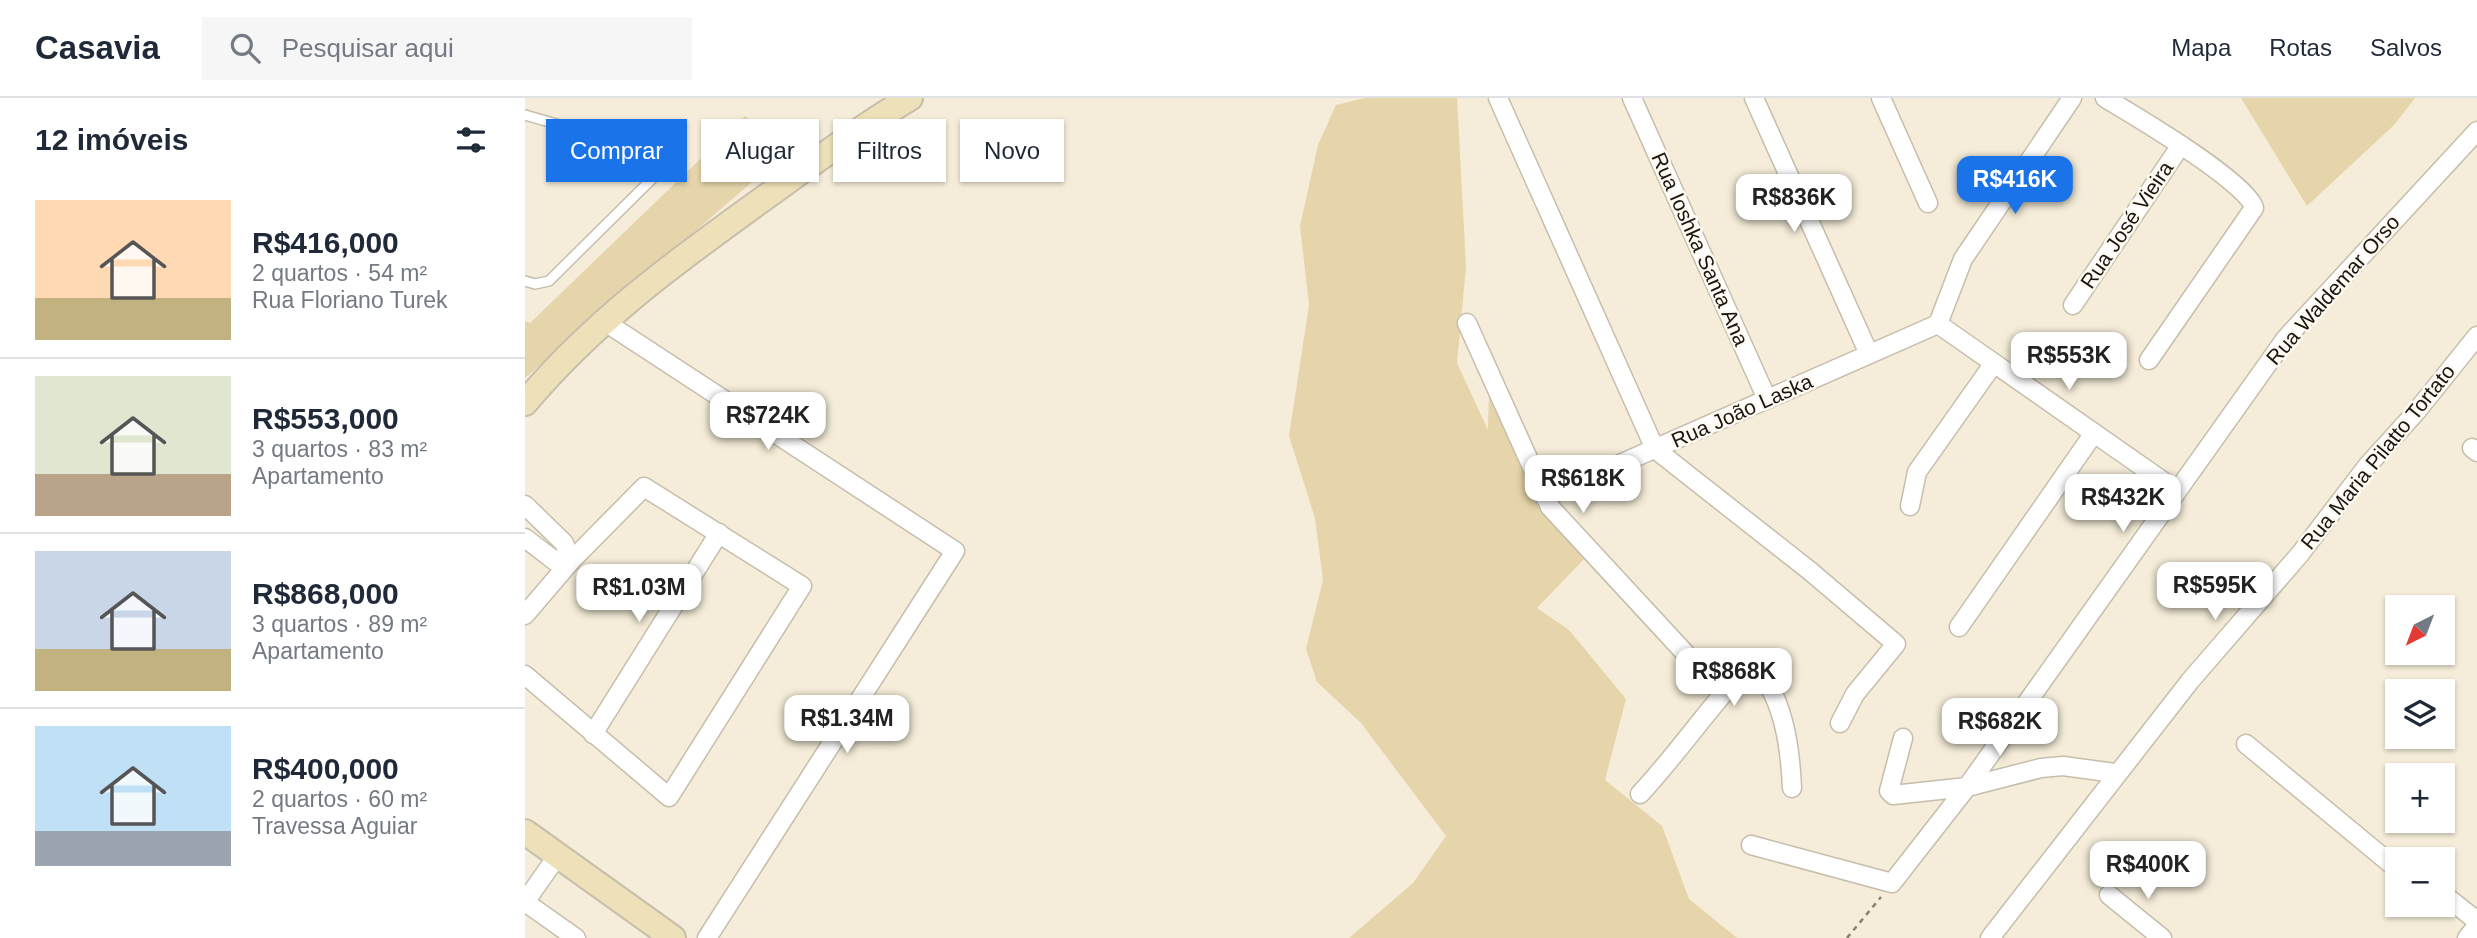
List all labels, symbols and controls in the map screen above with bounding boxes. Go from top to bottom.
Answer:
search box [202,17,692,80]
text: Casavia [35,29,160,66]
icon: search [226,29,264,67]
text: Pesquisar aqui [282,33,454,63]
text: Mapa [2171,34,2231,61]
text: Rotas [2269,34,2332,61]
text: Salvos [2370,34,2442,61]
chip: Comprar [546,119,687,182]
chip: Alugar [701,119,819,182]
chip: Filtros [833,119,946,182]
chip: Novo [960,119,1064,182]
icon: filters [452,121,490,159]
text: 12 imóveis [35,123,188,156]
street label: Rua Ioshka Santa Ana [1647,149,1754,349]
pin: R$416K [1958,156,2072,216]
street label: Rua José Vieira [2076,157,2178,292]
text: R$416K [1973,166,2057,192]
pin: R$836K [1737,174,1851,234]
text: R$836K [1752,184,1836,210]
street label: Rua Waldemar Orso [2261,210,2404,369]
text: R$416,000 [252,226,399,259]
icon: home [91,228,175,312]
text: 2 quartos · 54 m² [252,260,427,286]
text: Rua Floriano Turek [252,287,448,313]
pin: R$553K [2012,332,2126,392]
text: R$553K [2027,342,2111,368]
street label: Rua Maria Pilatto Tortato [2296,360,2459,554]
street label: Rua João Laska [1668,369,1816,452]
pin: R$724K [711,392,825,452]
text: R$553,000 [252,402,399,435]
text: R$724K [726,402,810,428]
icon: home [91,404,175,488]
text: 3 quartos · 83 m² [252,436,427,462]
pin: R$618K [1526,456,1640,515]
text: Apartamento [252,463,384,489]
text: R$618K [1541,465,1625,491]
pin: R$432K [2066,474,2180,534]
text: R$432K [2081,484,2165,510]
pin: R$595K [2158,562,2272,622]
pin: R$1.03M [574,564,704,624]
text: R$595K [2173,572,2257,598]
text: R$1.03M [592,574,686,600]
text: R$868,000 [252,577,399,610]
icon: home [91,579,175,663]
north arrow [2385,595,2455,665]
map controls [2385,595,2455,917]
text: 3 quartos · 89 m² [252,611,427,637]
text: Apartamento [252,638,384,664]
pin: R$868K [1677,648,1791,708]
text: R$868K [1692,658,1776,684]
button: layers [2385,679,2455,749]
pin: R$1.34M [782,696,912,755]
pin: R$682K [1943,698,2057,758]
text: R$1.34M [800,705,894,731]
text: R$682K [1958,708,2042,734]
text: R$400,000 [252,752,399,785]
icon: home [91,754,175,838]
button: + [2385,763,2455,833]
text: 2 quartos · 60 m² [252,786,427,812]
text: Travessa Aguiar [252,813,417,839]
pin: R$400K [2091,842,2205,901]
button: − [2385,847,2455,917]
text: R$400K [2106,851,2190,877]

